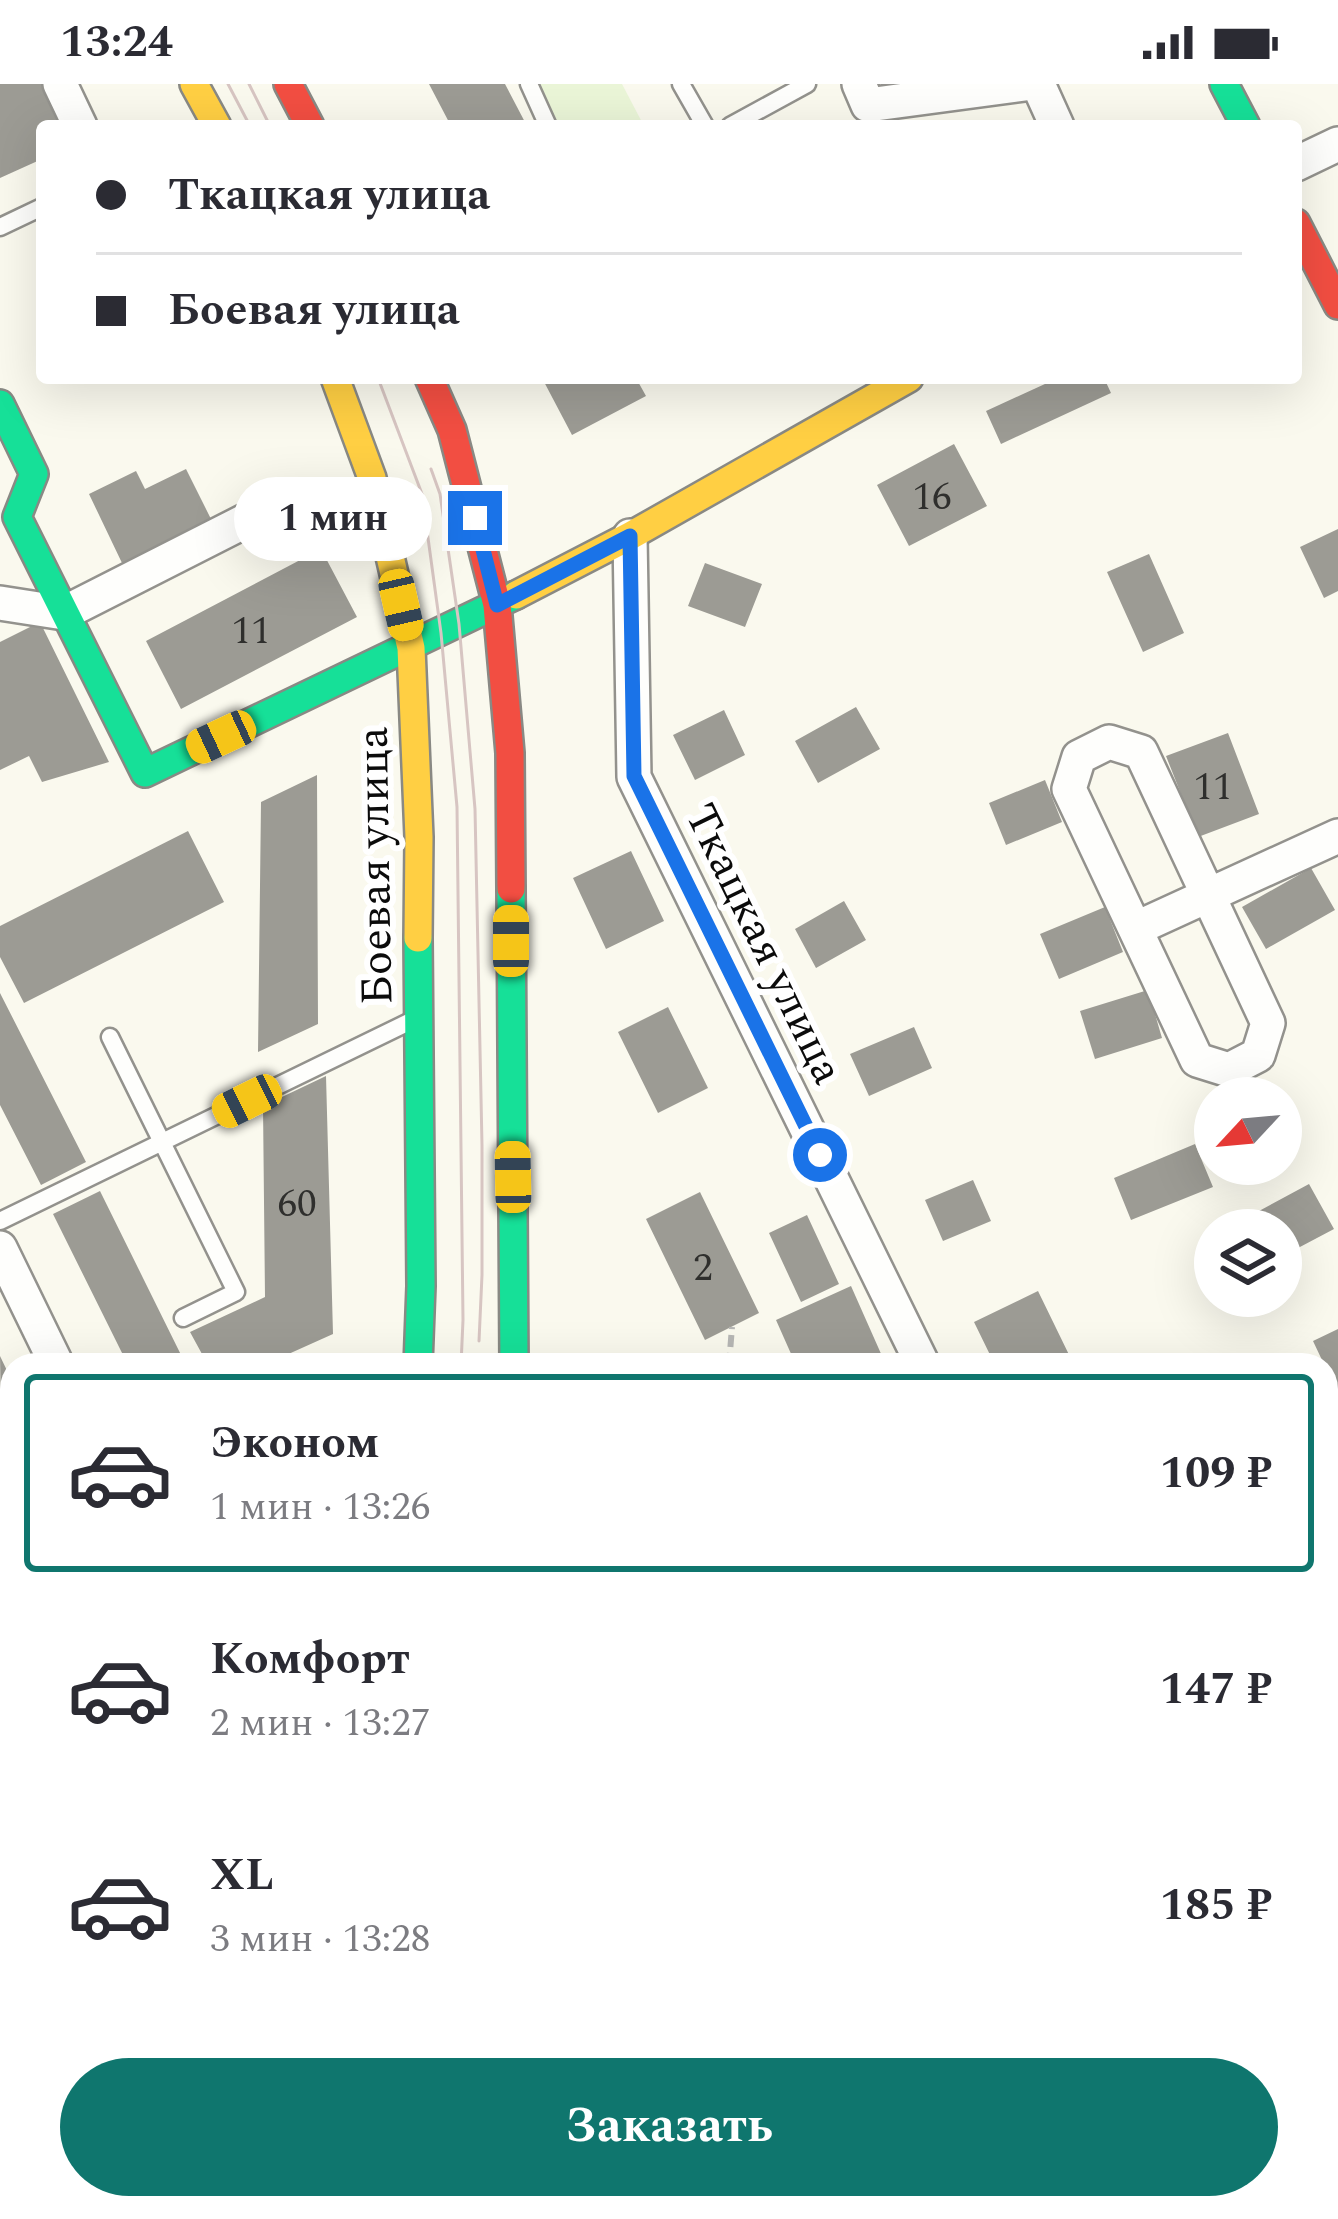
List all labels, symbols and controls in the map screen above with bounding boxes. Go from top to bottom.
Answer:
text: 13:24 [60,8,173,77]
text: Ткацкая улица [168,161,490,230]
text: Боевая улица [168,276,460,345]
house number: 16 [912,468,952,527]
callout: 1 мин [235,476,433,560]
text: 1 мин [278,489,388,548]
route end [448,491,502,545]
car [375,566,427,644]
house number: 11 [231,602,271,661]
car [181,705,261,769]
street label: Боевая улица [339,726,412,1006]
house number: 11 [1193,758,1233,817]
street label: Ткацкая улица [666,792,862,1096]
car [493,905,529,977]
car [207,1069,287,1133]
north arrow [1194,1077,1302,1185]
map controls [1194,1077,1302,1317]
route start [793,1128,847,1182]
car [494,1141,532,1213]
house number: 60 [277,1175,317,1234]
button: layers [1194,1209,1302,1317]
house number: 2 [693,1239,713,1298]
text: Эконом [210,1409,379,1478]
icon: car [66,1419,174,1527]
text: 109 ₽ [1160,1439,1272,1508]
text: 1 мин · 13:26 [210,1478,430,1537]
text: Комфорт [210,1625,410,1694]
icon: car [66,1635,174,1743]
text: 147 ₽ [1160,1655,1272,1724]
text: 2 мин · 13:27 [210,1694,430,1753]
text: XL [210,1841,274,1910]
icon: car [66,1851,174,1959]
text: 185 ₽ [1160,1871,1272,1940]
text: 3 мин · 13:28 [210,1910,430,1969]
button: Заказать [60,2058,1278,2196]

